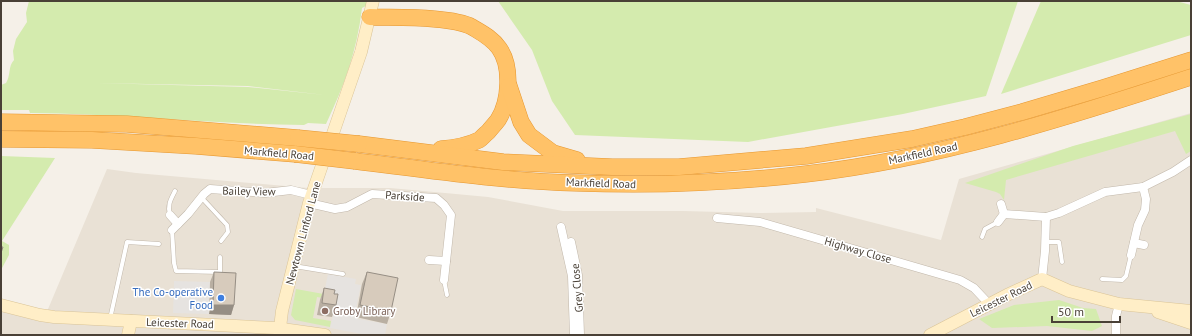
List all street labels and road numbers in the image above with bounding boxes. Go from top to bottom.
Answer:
street label: Markfield Road [887,139,959,167]
street label: Markfield Road [243,143,315,163]
street label: Markfield Road [566,175,636,191]
street label: Newtown Linford Lane [282,179,324,286]
street label: Bailey View [222,184,276,198]
street label: Parkside [385,188,426,204]
street label: Highway Close [823,234,894,266]
street label: Grey Close [568,263,586,313]
street label: Leicester Road [968,278,1035,320]
street label: Leicester Road [146,315,214,331]

